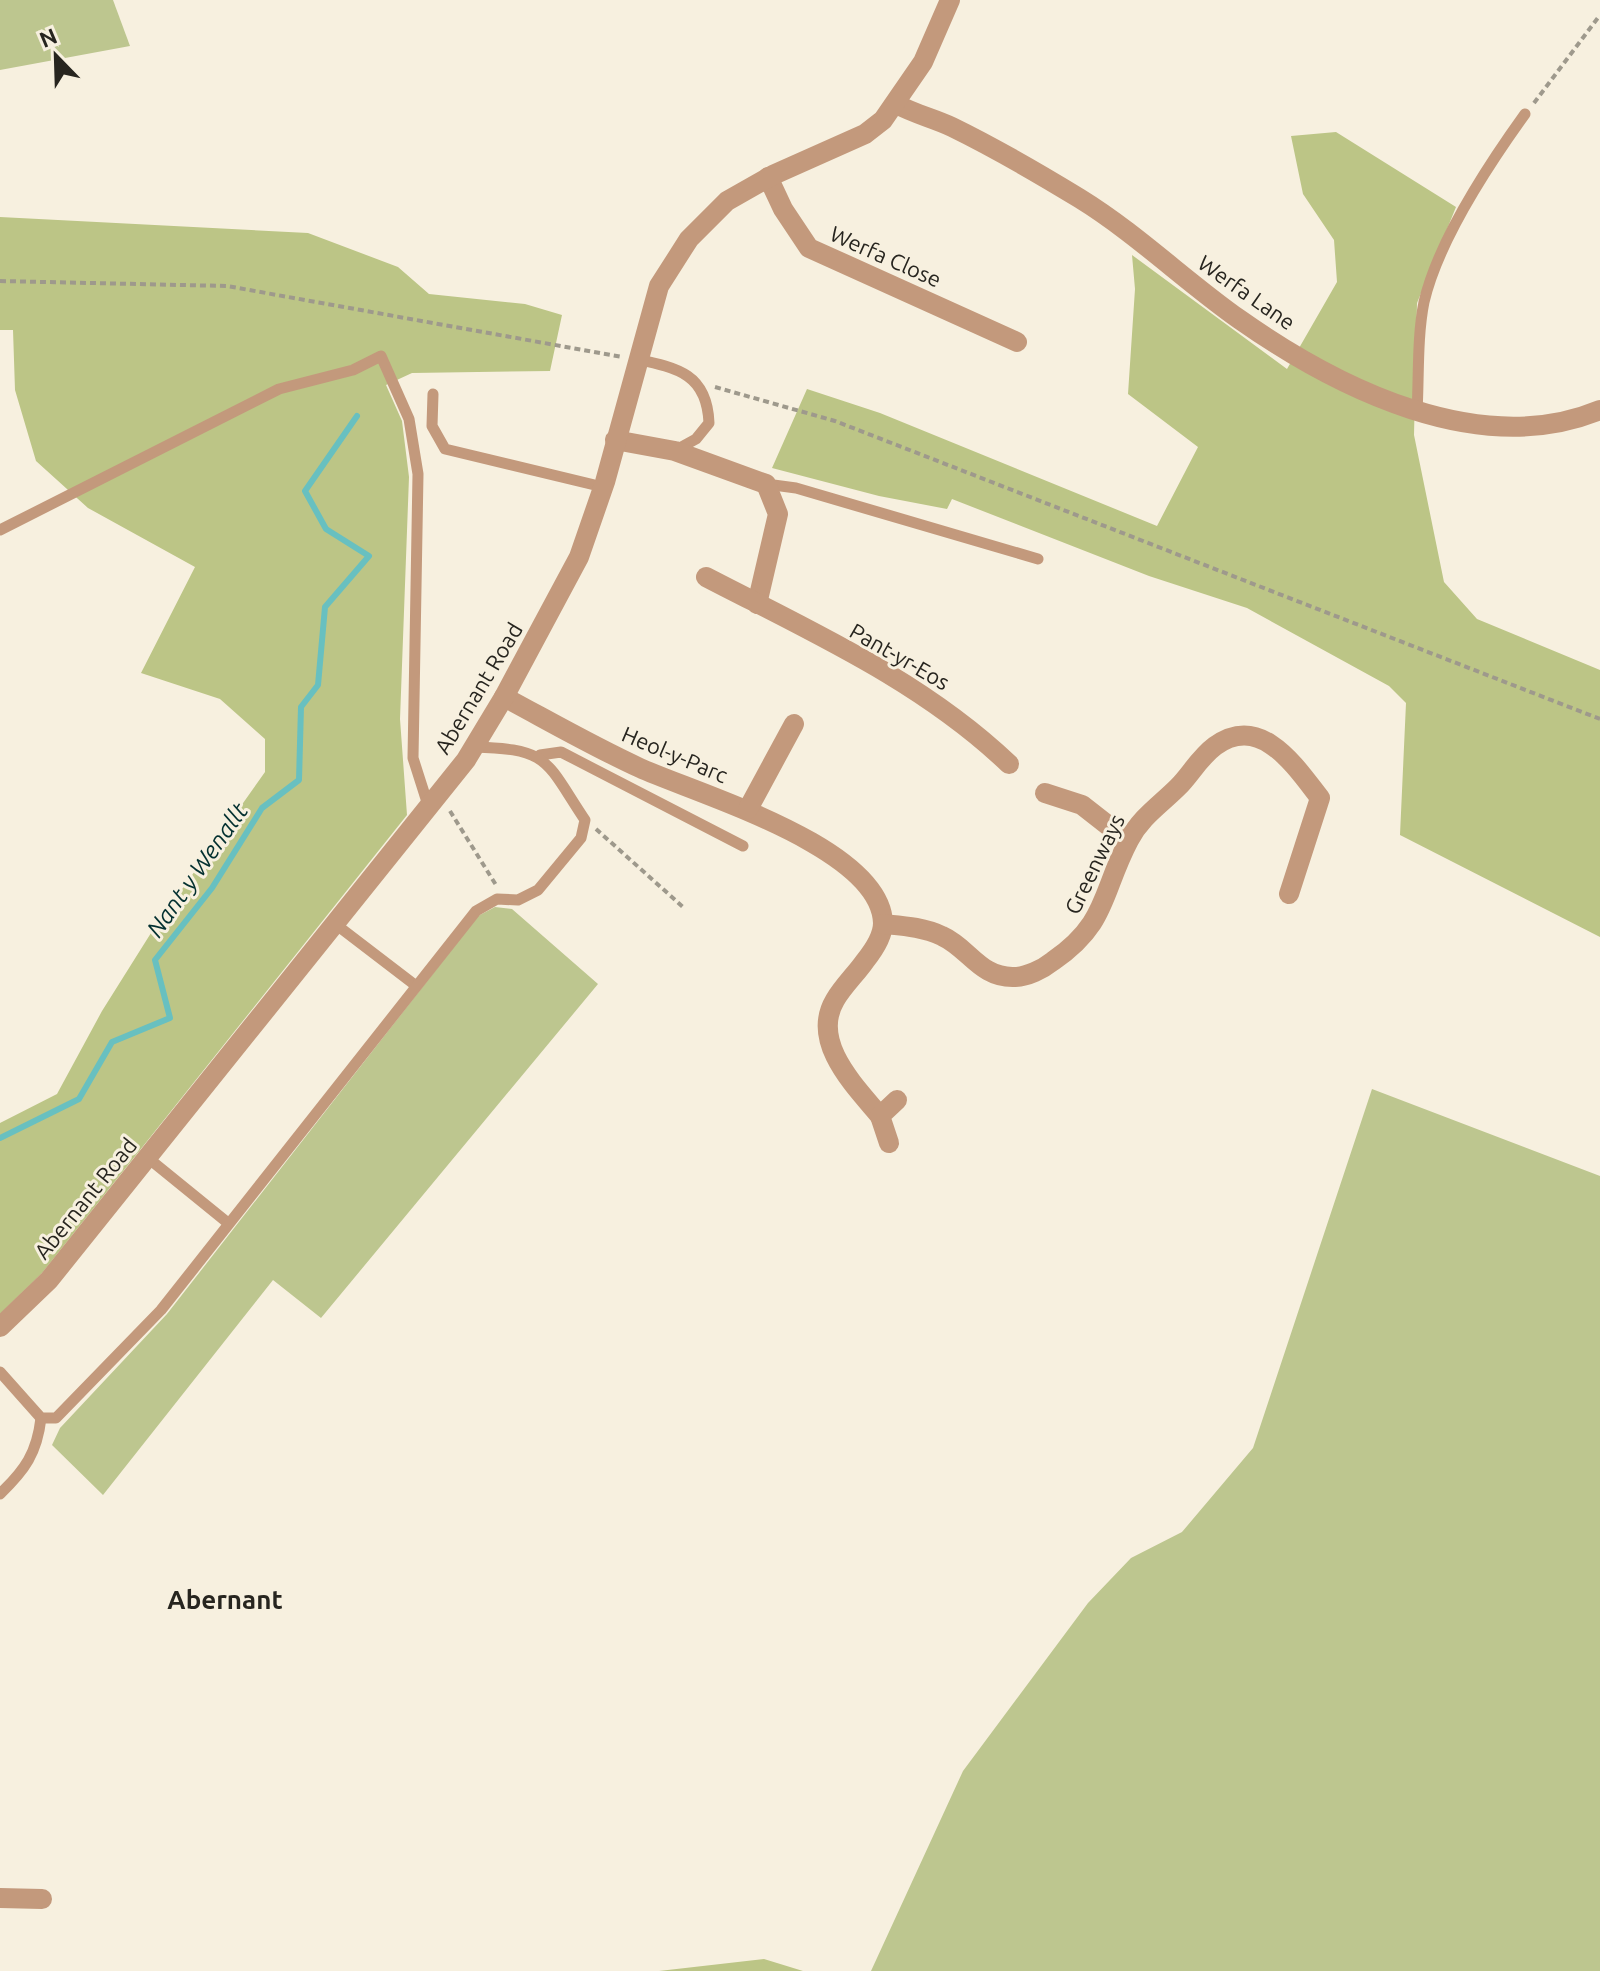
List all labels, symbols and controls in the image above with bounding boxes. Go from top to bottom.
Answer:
north arrow [16,16,96,96]
text: N [36,22,60,52]
street label: Werfa Close [827,220,945,292]
street label: Werfa Lane [1194,250,1300,334]
street label: Pant-yr-Eos [846,617,954,695]
street label: Abernant Road [429,618,527,758]
street label: Heol-y-Parc [618,721,732,787]
water label: Nant y Wenallt [141,797,253,942]
street label: Greenways [1059,810,1129,918]
street label: Abernant Road [29,1132,141,1264]
district label: Abernant [167,1585,283,1614]

